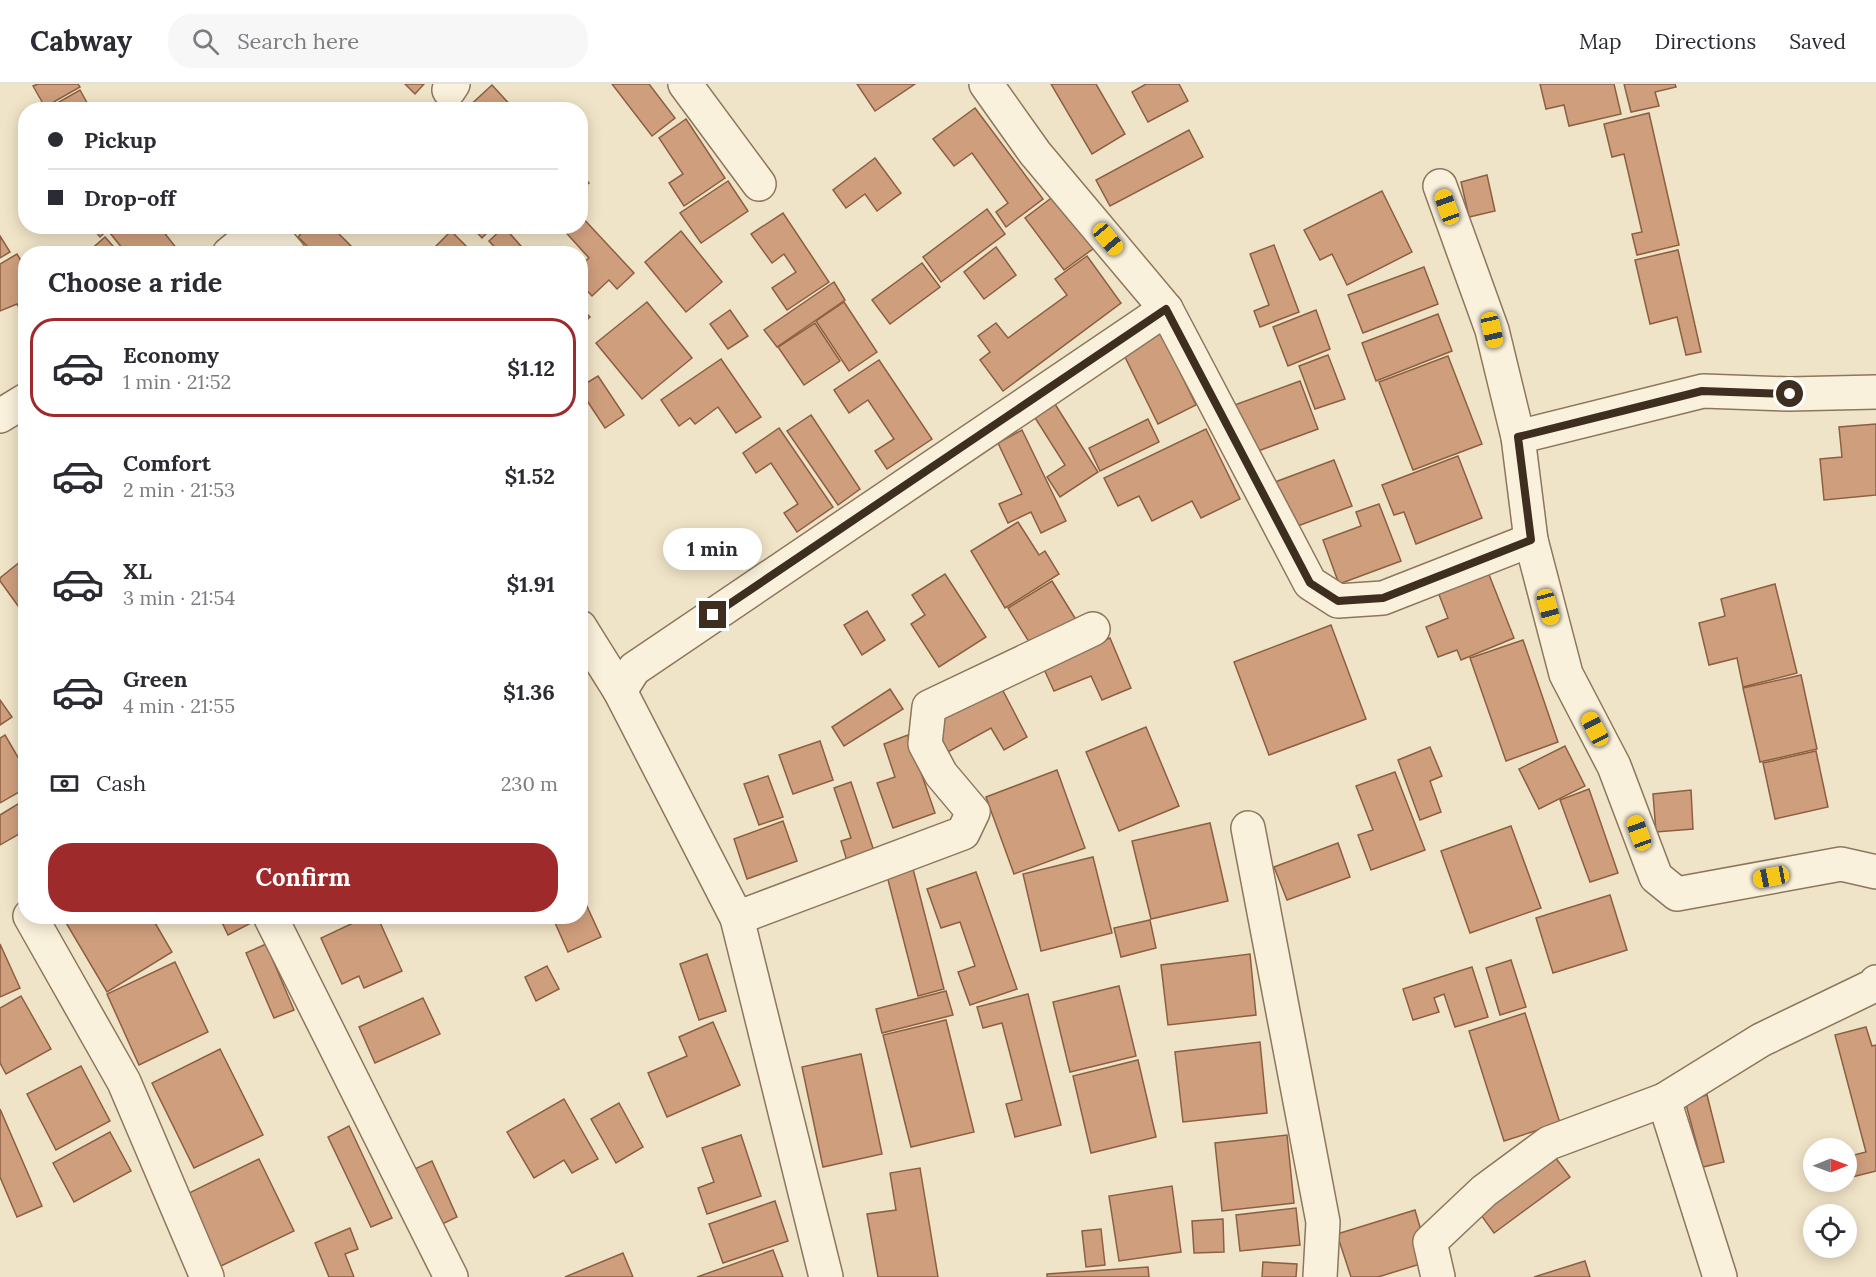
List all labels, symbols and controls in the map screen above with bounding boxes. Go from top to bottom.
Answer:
search box [168,14,588,68]
text: Cabway [30,23,132,59]
icon: search [189,25,222,58]
text: Search here [237,27,359,55]
text: Map [1579,28,1622,55]
text: Directions [1655,28,1756,55]
text: Saved [1789,28,1846,55]
text: Pickup [84,126,157,154]
text: Drop-off [84,184,176,212]
car [1432,187,1462,227]
car [1090,219,1126,259]
text: Choose a ride [48,265,222,299]
car [1479,310,1505,350]
icon: car [51,341,105,395]
text: Economy [123,341,219,369]
text: $1.12 [507,354,555,382]
text: 1 min · 21:52 [123,369,231,394]
route start [1776,380,1803,407]
icon: car [51,449,105,503]
text: Comfort [123,449,211,477]
text: $1.52 [504,462,555,490]
text: 2 min · 21:53 [123,477,235,502]
callout: 1 min [664,528,762,570]
text: 1 min [687,536,738,561]
icon: car [51,557,105,611]
text: XL [123,557,152,585]
text: $1.91 [506,570,555,598]
text: 3 min · 21:54 [123,585,235,610]
car [1535,587,1561,627]
route end [699,601,726,628]
icon: car [51,665,105,719]
text: Green [123,665,188,693]
text: $1.36 [503,678,555,706]
text: 4 min · 21:55 [123,693,235,718]
car [1579,709,1611,749]
icon: cash [48,767,81,800]
text: Cash [96,769,146,797]
text: 230 m [501,771,558,796]
car [1624,813,1654,853]
button: Confirm [48,843,558,912]
car [1752,865,1790,889]
north arrow [1803,1138,1857,1192]
map controls [1803,1138,1857,1258]
button: locate [1803,1204,1857,1258]

